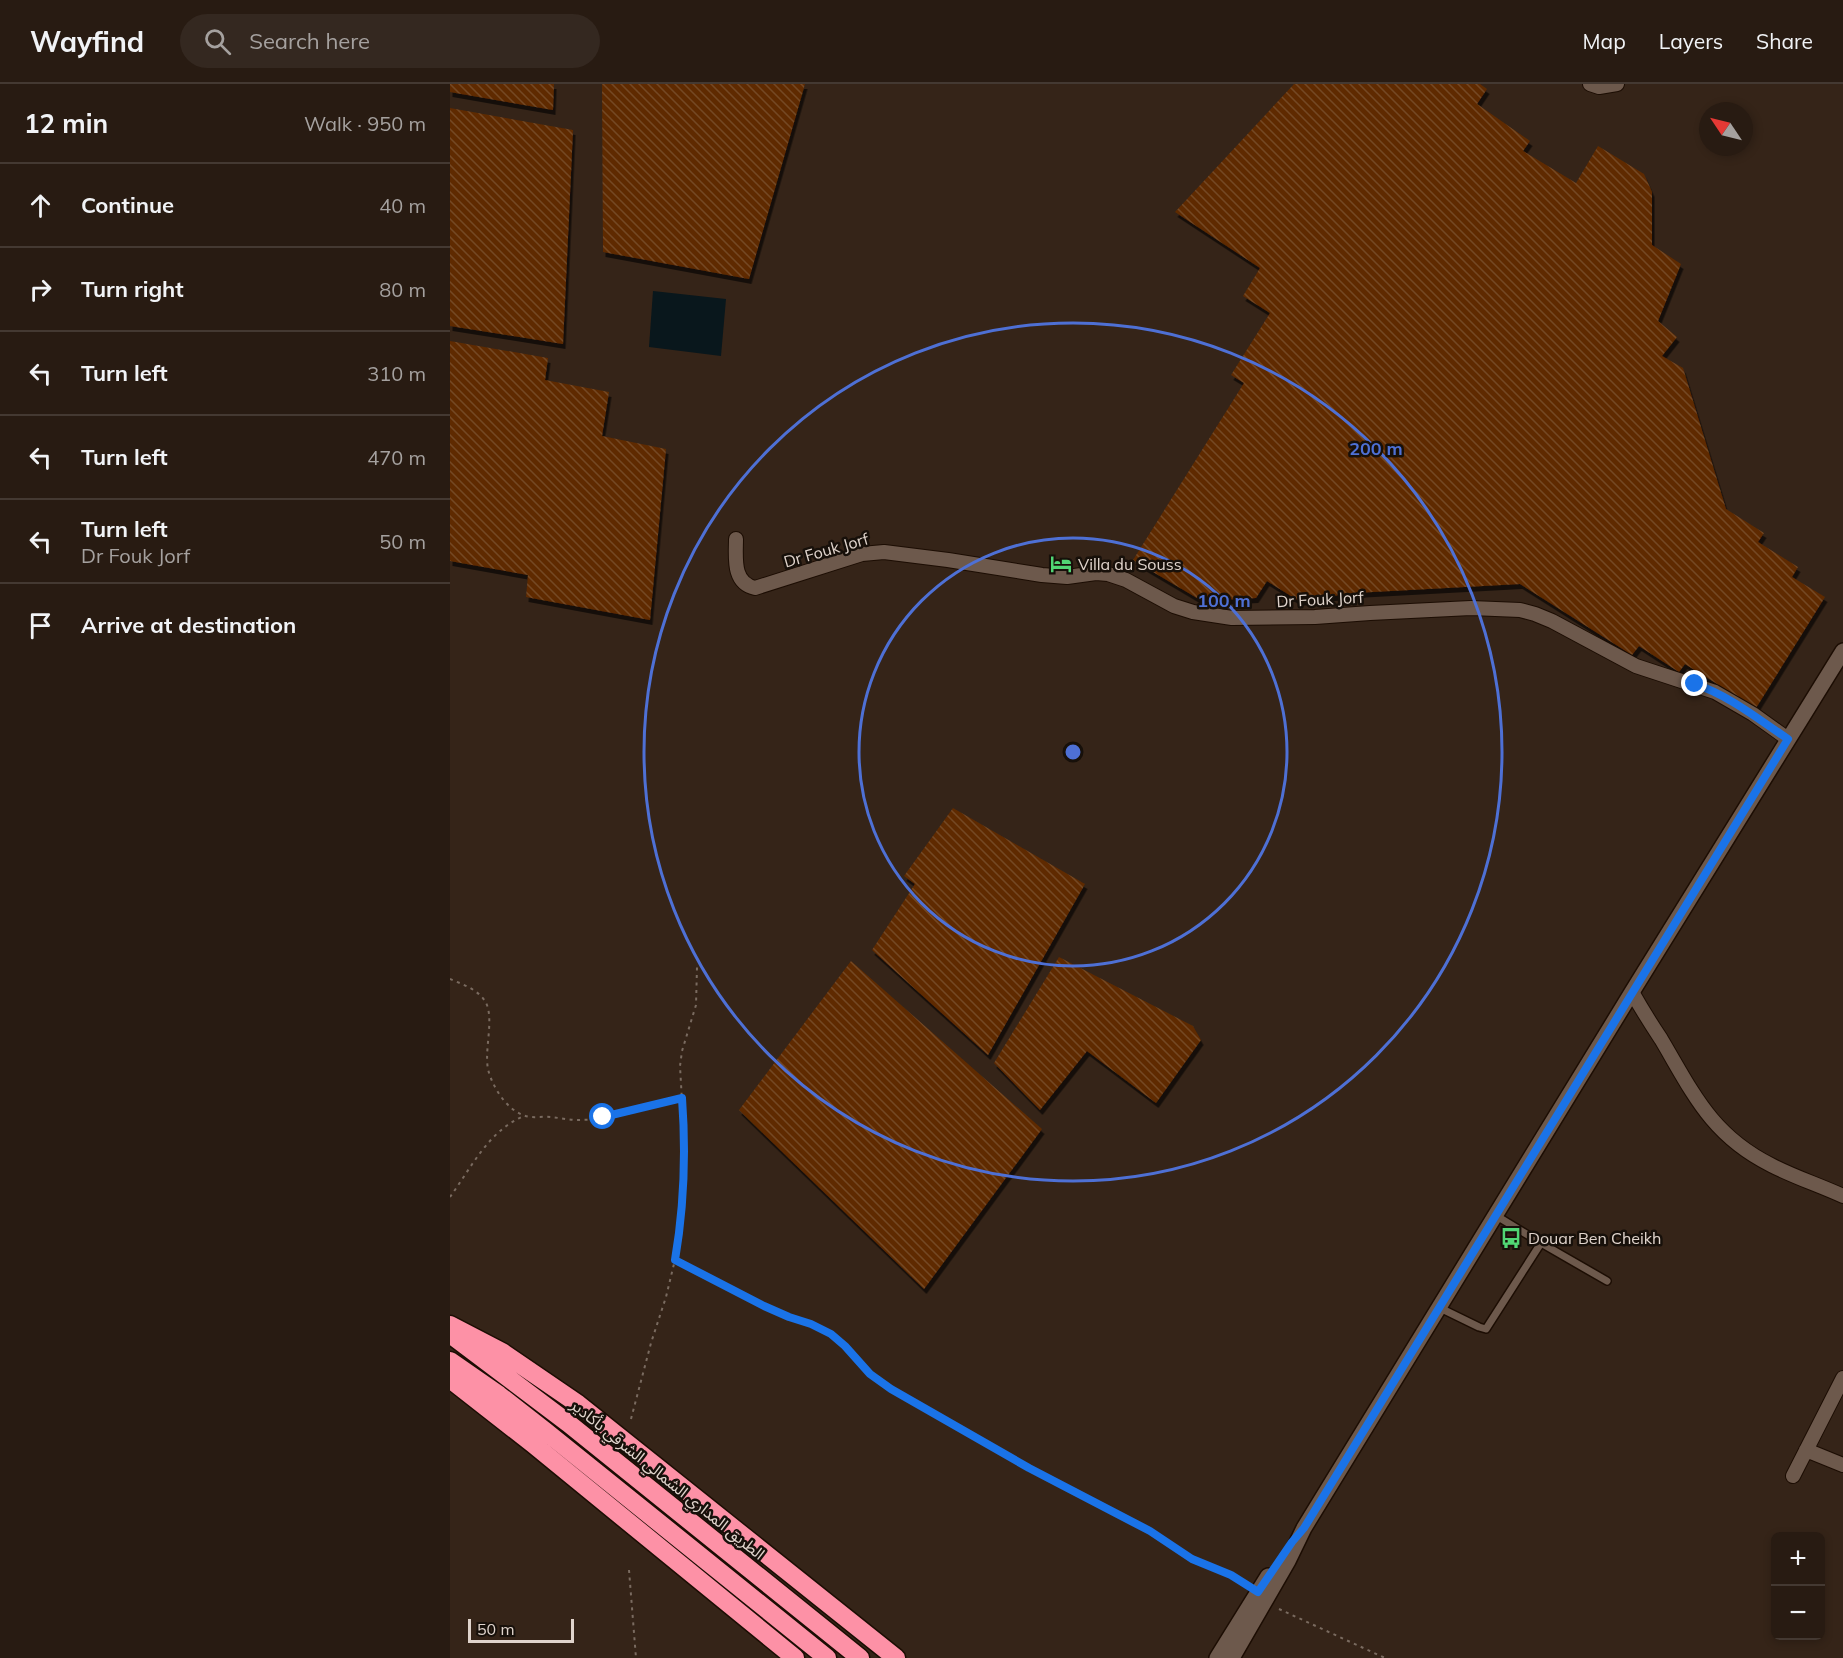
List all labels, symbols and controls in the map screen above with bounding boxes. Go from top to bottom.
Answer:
search box [180,14,600,68]
text: Wayfind [30,24,144,59]
icon: search [201,25,234,58]
text: Search here [249,27,370,55]
text: Map [1583,28,1626,54]
text: Layers [1659,28,1723,54]
text: Share [1756,28,1813,54]
north arrow [1699,102,1753,156]
text: 12 min [24,107,108,140]
text: Walk · 950 m [304,111,426,136]
icon: ahead [24,189,57,222]
text: Continue [81,191,174,219]
text: 40 m [379,193,426,218]
icon: right [24,273,57,306]
text: Turn right [81,275,184,303]
text: 80 m [379,277,426,302]
icon: left [24,357,57,390]
text: Turn left [81,359,168,387]
text: 310 m [367,361,426,386]
text: 200 m [1349,437,1403,460]
icon: left [24,441,57,474]
text: Turn left [81,443,168,471]
text: 470 m [367,445,426,470]
text: Turn left [81,515,168,543]
icon: left [24,525,57,558]
street label: Dr Fouk Jorf [781,528,871,572]
text: 50 m [379,529,426,554]
text: Dr Fouk Jorf [81,543,190,568]
hotel icon: Villa du Souss [1049,552,1073,576]
place label: Villa du Souss [1078,554,1182,574]
street label: Dr Fouk Jorf [1276,587,1365,611]
text: 100 m [1197,589,1251,612]
icon: arrive [24,609,57,642]
text: Arrive at destination [81,611,296,639]
route end [1681,670,1707,696]
centre of rings [1063,742,1083,762]
route start [589,1103,615,1129]
bus stop icon: Douar Ben Cheikh [1499,1226,1523,1250]
place label: Douar Ben Cheikh [1528,1228,1662,1248]
street label: الطريق المداري الشمالي الشرقي بأكادير [564,1394,769,1566]
map controls [1771,1532,1825,1640]
button: + [1771,1532,1825,1586]
button: − [1771,1586,1825,1640]
scale bar [468,1616,574,1644]
text: 50 m [477,1619,514,1639]

